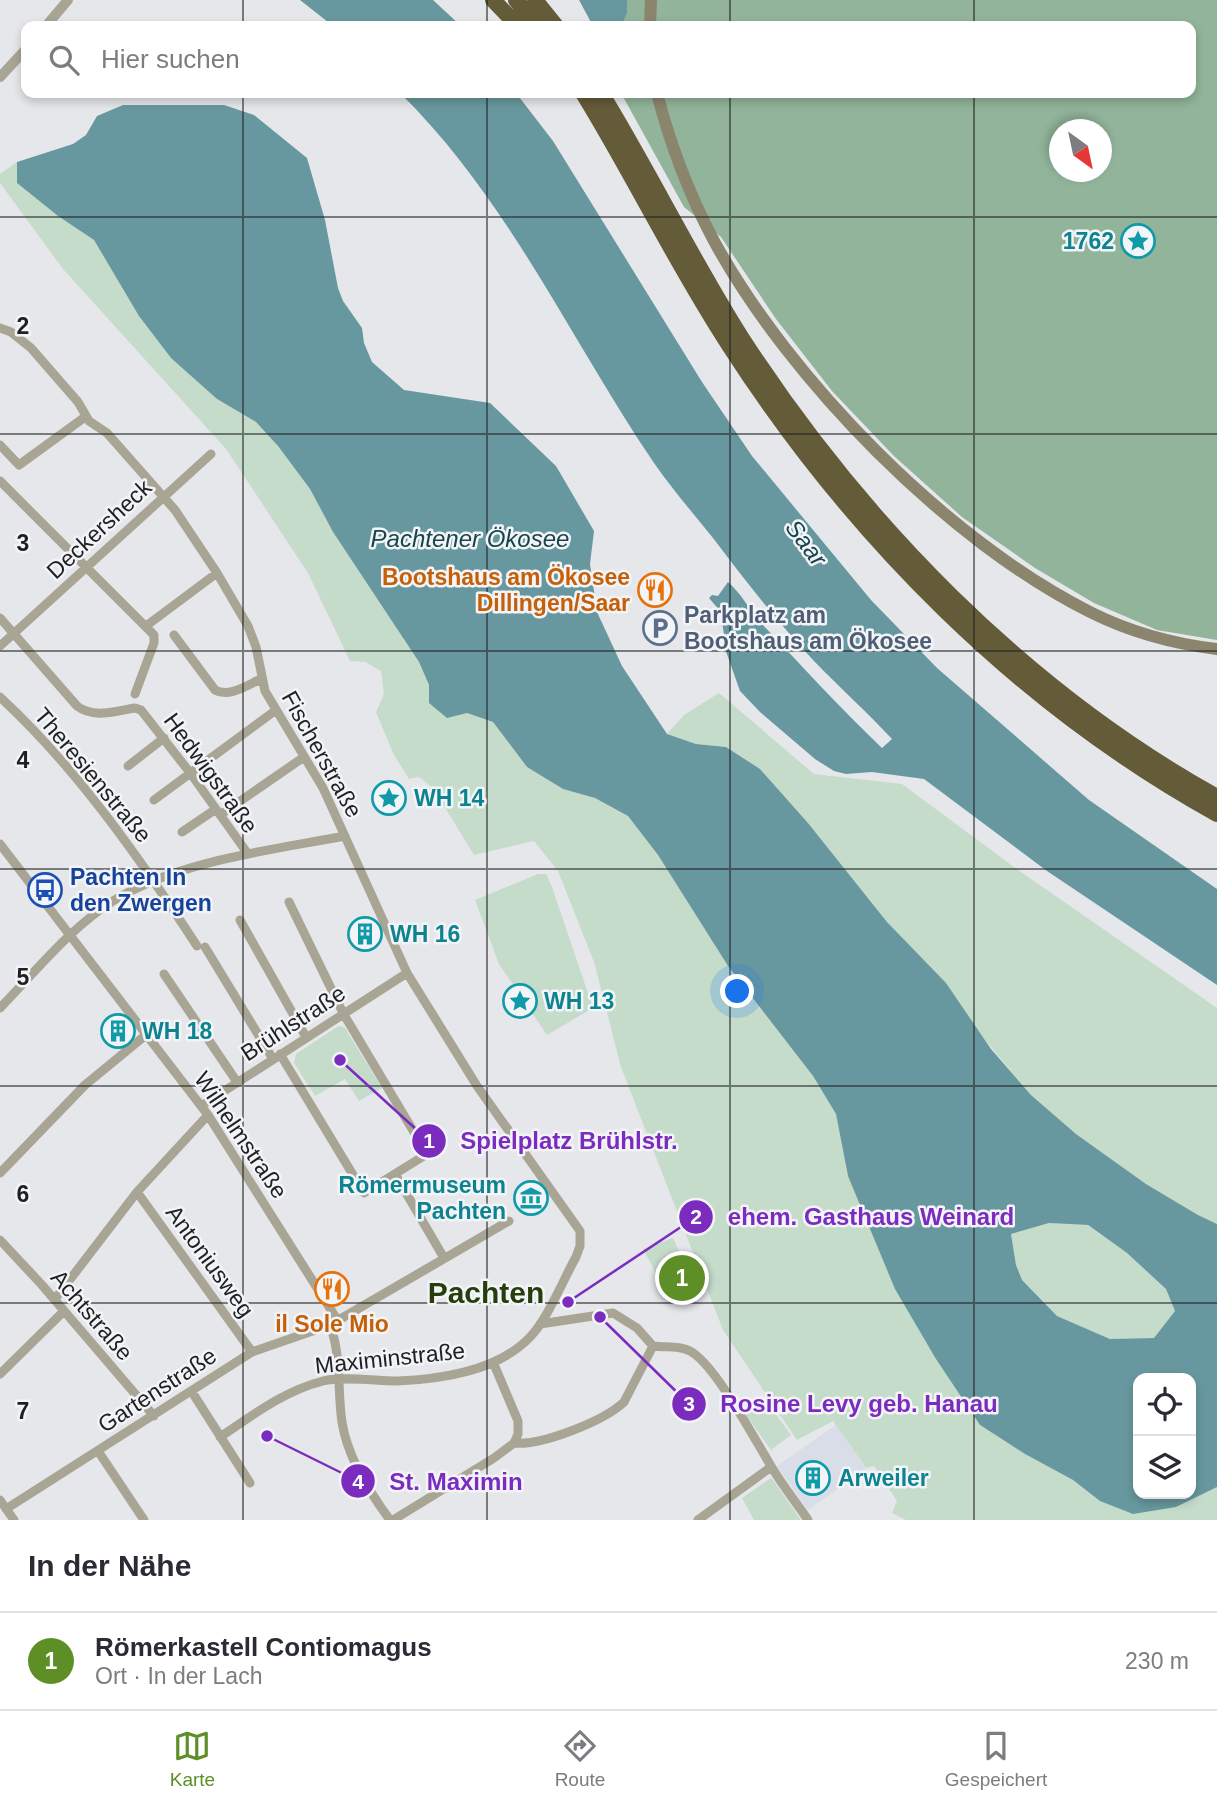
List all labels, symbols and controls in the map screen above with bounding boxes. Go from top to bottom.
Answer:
search box [21,21,1196,98]
icon: search [45,41,83,79]
text: Hier suchen [101,44,240,74]
north arrow [1049,119,1112,182]
place icon: 1762 [1119,222,1157,260]
place label: 1762 [1063,228,1114,254]
text: 2 [17,313,29,339]
street label: Deckersheck [42,474,157,584]
water label: Saar [780,514,833,572]
water label: Pachtener Ökosee [371,525,569,552]
text: 3 [17,530,29,556]
place label: Bootshaus am Ökosee Dillingen/Saar [382,564,630,616]
restaurant icon: Bootshaus am Ökosee Dillingen/Saar [636,571,674,609]
place label: Parkplatz am Bootshaus am Ökosee [684,602,932,654]
parking icon: Parkplatz am Bootshaus am Ökosee [641,609,679,647]
street label: Fischerstraße [277,686,367,822]
street label: Theresienstraße [29,702,157,848]
street label: Hedwigstraße [159,708,263,838]
text: 4 [17,747,30,773]
place icon: WH 14 [370,779,408,817]
place label: WH 14 [414,785,485,811]
place label: Pachten In den Zwergen [70,864,212,916]
bus stop icon: Pachten In den Zwergen [26,871,64,909]
building icon: WH 16 [346,915,384,953]
place label: WH 16 [390,921,460,947]
text: 5 [17,964,30,990]
your location [720,974,754,1008]
street label: Brühlstraße [236,980,350,1066]
place icon: WH 13 [501,982,539,1020]
place label: WH 13 [544,988,614,1014]
building icon: WH 18 [99,1012,137,1050]
place label: WH 18 [142,1018,213,1044]
street label: Wilhelmstraße [189,1067,293,1203]
callout: Spielplatz Brühlstr. [411,1118,692,1163]
text: Spielplatz Brühlstr. [460,1127,678,1154]
text: 1 [423,1129,435,1152]
place label: Römermuseum Pachten [339,1172,506,1224]
museum icon: Römermuseum Pachten [512,1179,550,1217]
text: 6 [17,1181,29,1207]
callout: ehem. Gasthaus Weinard [679,1194,1028,1239]
street label: Antoniusweg [161,1200,259,1322]
text: ehem. Gasthaus Weinard [728,1203,1014,1230]
text: 2 [690,1205,702,1228]
pin: 1 [659,1252,705,1304]
street label: Achtstraße [46,1265,138,1365]
restaurant icon: il Sole Mio [313,1270,351,1308]
district label: Pachten [428,1276,544,1309]
place label: il Sole Mio [275,1311,389,1337]
street label: Maximinstraße [314,1337,466,1379]
street label: Gartenstraße [93,1342,221,1438]
map controls [1133,1373,1196,1499]
button: locate [1133,1373,1196,1436]
callout: Rosine Levy geb. Hanau [671,1381,1012,1426]
text: Rosine Levy geb. Hanau [720,1390,998,1417]
text: 3 [683,1392,695,1415]
text: 7 [17,1398,29,1424]
button: layers [1133,1436,1196,1499]
callout: St. Maximin [340,1459,537,1504]
building icon: Arweiler [794,1459,832,1497]
place label: Arweiler [838,1465,929,1491]
text: St. Maximin [389,1468,523,1495]
text: 4 [352,1470,364,1493]
text: In der Nähe [28,1549,191,1582]
text: Römerkastell Contiomagus [95,1632,432,1662]
text: 1 [45,1648,57,1674]
text: 230 m [1125,1648,1189,1674]
text: Ort · In der Lach [95,1663,262,1689]
tab: Karte [170,1727,215,1791]
tab: Route [555,1727,605,1791]
tab: Gespeichert [945,1727,1047,1791]

